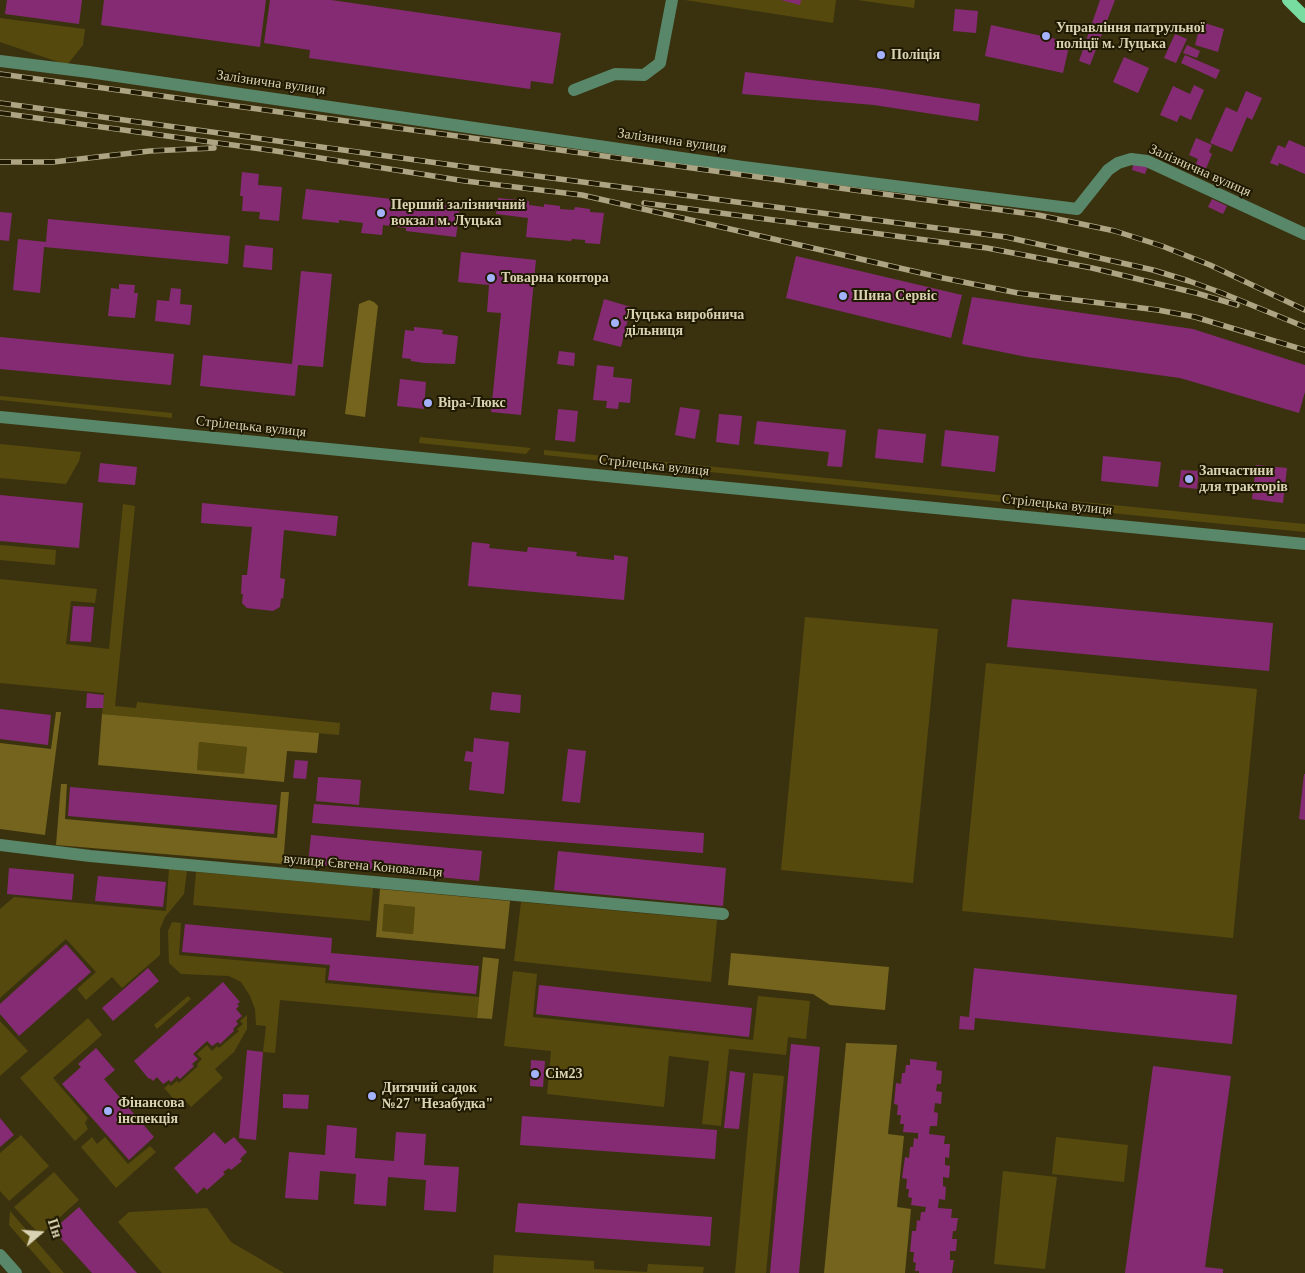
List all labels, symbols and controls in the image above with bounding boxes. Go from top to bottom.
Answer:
place label: Управління патрульної поліції м. Луцька [1056,20,1205,52]
marker: Управління патрульної поліції м. Луцька [1040,30,1052,42]
place label: Поліція [891,47,940,63]
marker: Поліція [875,49,887,61]
street label: Залізнична вулиця [215,67,327,99]
street label: Залізнична вулиця [616,125,728,157]
street label: Залізнична вулиця [1146,141,1254,201]
place label: Перший залізничний вокзал м. Луцька [391,197,526,230]
marker: Перший залізничний вокзал м. Луцька [375,207,387,219]
place label: Товарна контора [501,270,609,286]
marker: Товарна контора [485,272,497,284]
place label: Шина Сервіс [853,288,937,304]
marker: Шина Сервіс [837,290,849,302]
place label: Луцька виробнича дільниця [625,307,744,340]
marker: Луцька виробнича дільниця [609,317,621,329]
place label: Віра-Люкс [438,395,506,411]
marker: Віра-Люкс [422,397,434,409]
street label: Стрілецька вулиця [195,413,307,441]
street label: Стрілецька вулиця [598,452,710,480]
place label: Запчастини для тракторів [1199,463,1288,496]
marker: Запчастини для тракторів [1183,473,1195,485]
street label: Стрілецька вулиця [1001,491,1113,519]
street label: вулиця Євгена Коновальця [283,851,443,881]
place label: Сім23 [545,1066,583,1082]
marker: Сім23 [529,1068,541,1080]
place label: Дитячий садок №27 "Незабудка" [382,1080,493,1112]
marker: Дитячий садок №27 "Незабудка" [366,1090,378,1102]
place label: Фінансова інспекція [118,1095,184,1128]
marker: Фінансова інспекція [102,1105,114,1117]
north arrow [15,1208,65,1258]
text: Пн [45,1217,65,1240]

